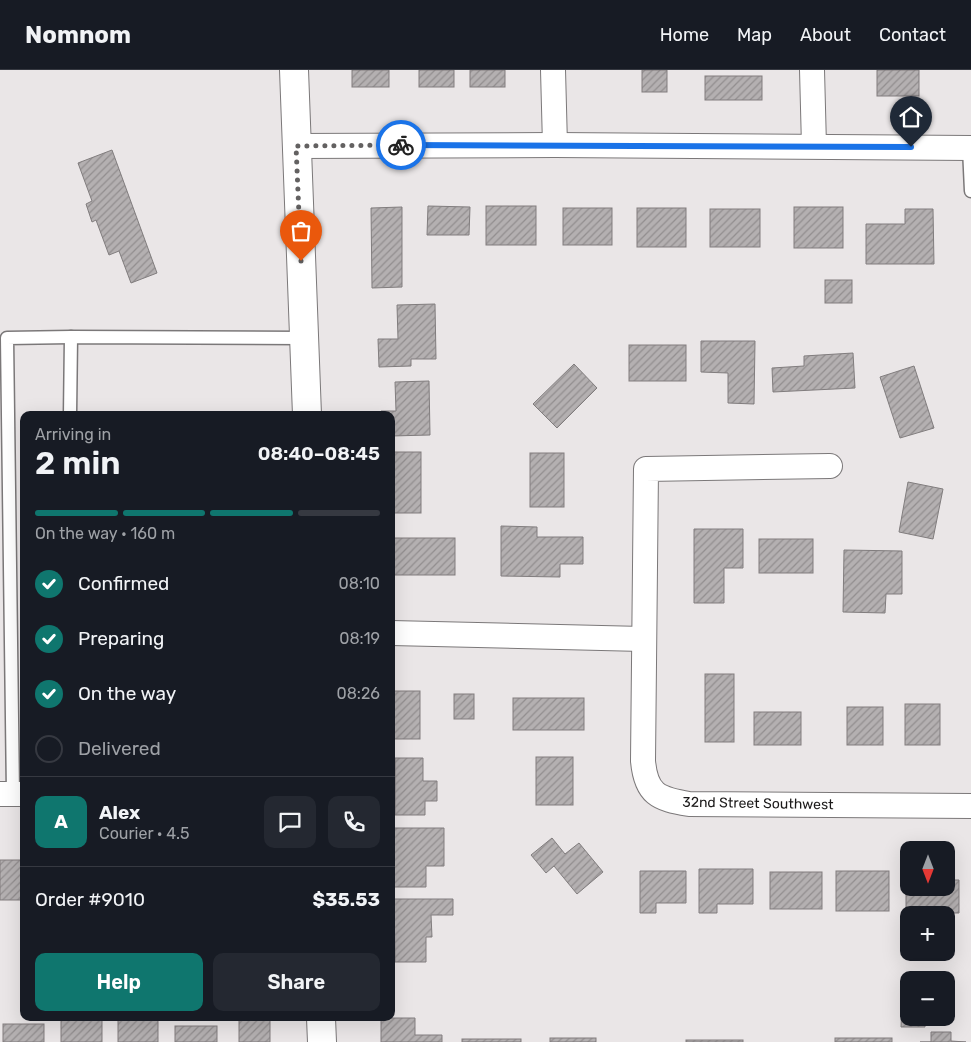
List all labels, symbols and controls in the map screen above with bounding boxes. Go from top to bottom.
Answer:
text: Nomnom [25,21,131,49]
text: Home [660,24,709,46]
text: Map [737,24,772,46]
text: About [800,24,851,46]
text: Contact [879,24,946,46]
pin [890,96,932,147]
icon: home [897,103,925,131]
courier [376,120,426,170]
icon: bike [387,131,415,159]
pin [280,210,322,261]
icon: bag [287,217,315,245]
text: Arriving in [35,425,111,444]
text: 08:40–08:45 [258,442,380,465]
text: 2 min [35,444,120,482]
text: On the way · 160 m [35,524,175,543]
icon: check [35,570,63,598]
text: Confirmed [78,572,169,595]
text: 08:10 [339,574,380,593]
icon: check [35,625,63,653]
text: Preparing [78,627,164,650]
text: 08:19 [339,629,380,648]
icon: check [35,680,63,708]
text: On the way [78,682,176,705]
text: 08:26 [337,684,380,703]
text: Delivered [78,737,161,760]
street label: 32nd Street Southwest [682,794,834,813]
button: chat [264,796,316,848]
button: phone [328,796,380,848]
text: Alex [99,801,140,824]
text: A [54,810,68,833]
text: Courier · 4.5 [99,824,189,843]
north arrow [900,841,955,896]
map controls [900,841,955,1026]
text: Order #9010 [35,888,145,911]
text: $35.53 [312,888,380,911]
button: + [900,906,955,961]
button: Help [35,953,203,1011]
button: Share [213,953,380,1011]
button: − [900,971,955,1026]

